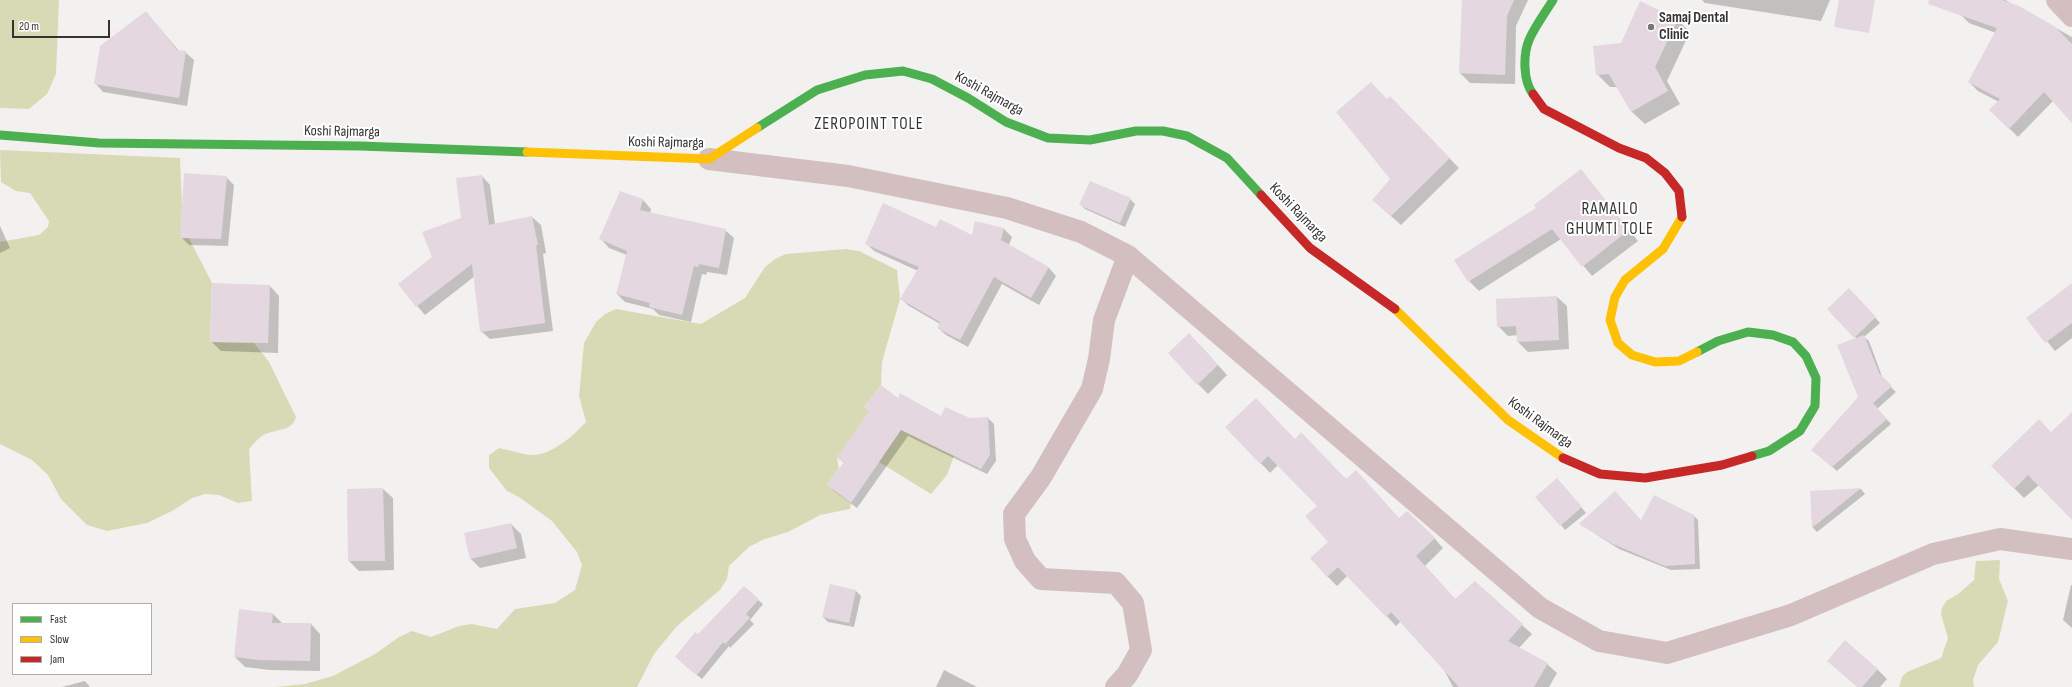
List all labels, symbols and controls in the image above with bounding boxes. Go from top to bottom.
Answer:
place label: Samaj Dental Clinic [1659,9,1728,44]
scale bar [14,12,112,38]
text: 20 m [19,19,39,34]
marker: Samaj Dental Clinic [1646,22,1656,32]
street label: Koshi Rajmarga [951,68,1027,120]
district label: ZEROPOINT TOLE [814,115,924,135]
street label: Koshi Rajmarga [304,122,380,142]
street label: Koshi Rajmarga [628,133,704,153]
street label: Koshi Rajmarga [1265,179,1331,247]
district label: RAMAILO GHUMTI TOLE [1566,200,1654,240]
street label: Koshi Rajmarga [1504,393,1576,453]
legend [12,603,152,675]
text: Fast [50,612,67,627]
text: Slow [50,632,69,647]
text: Jam [50,652,65,667]

